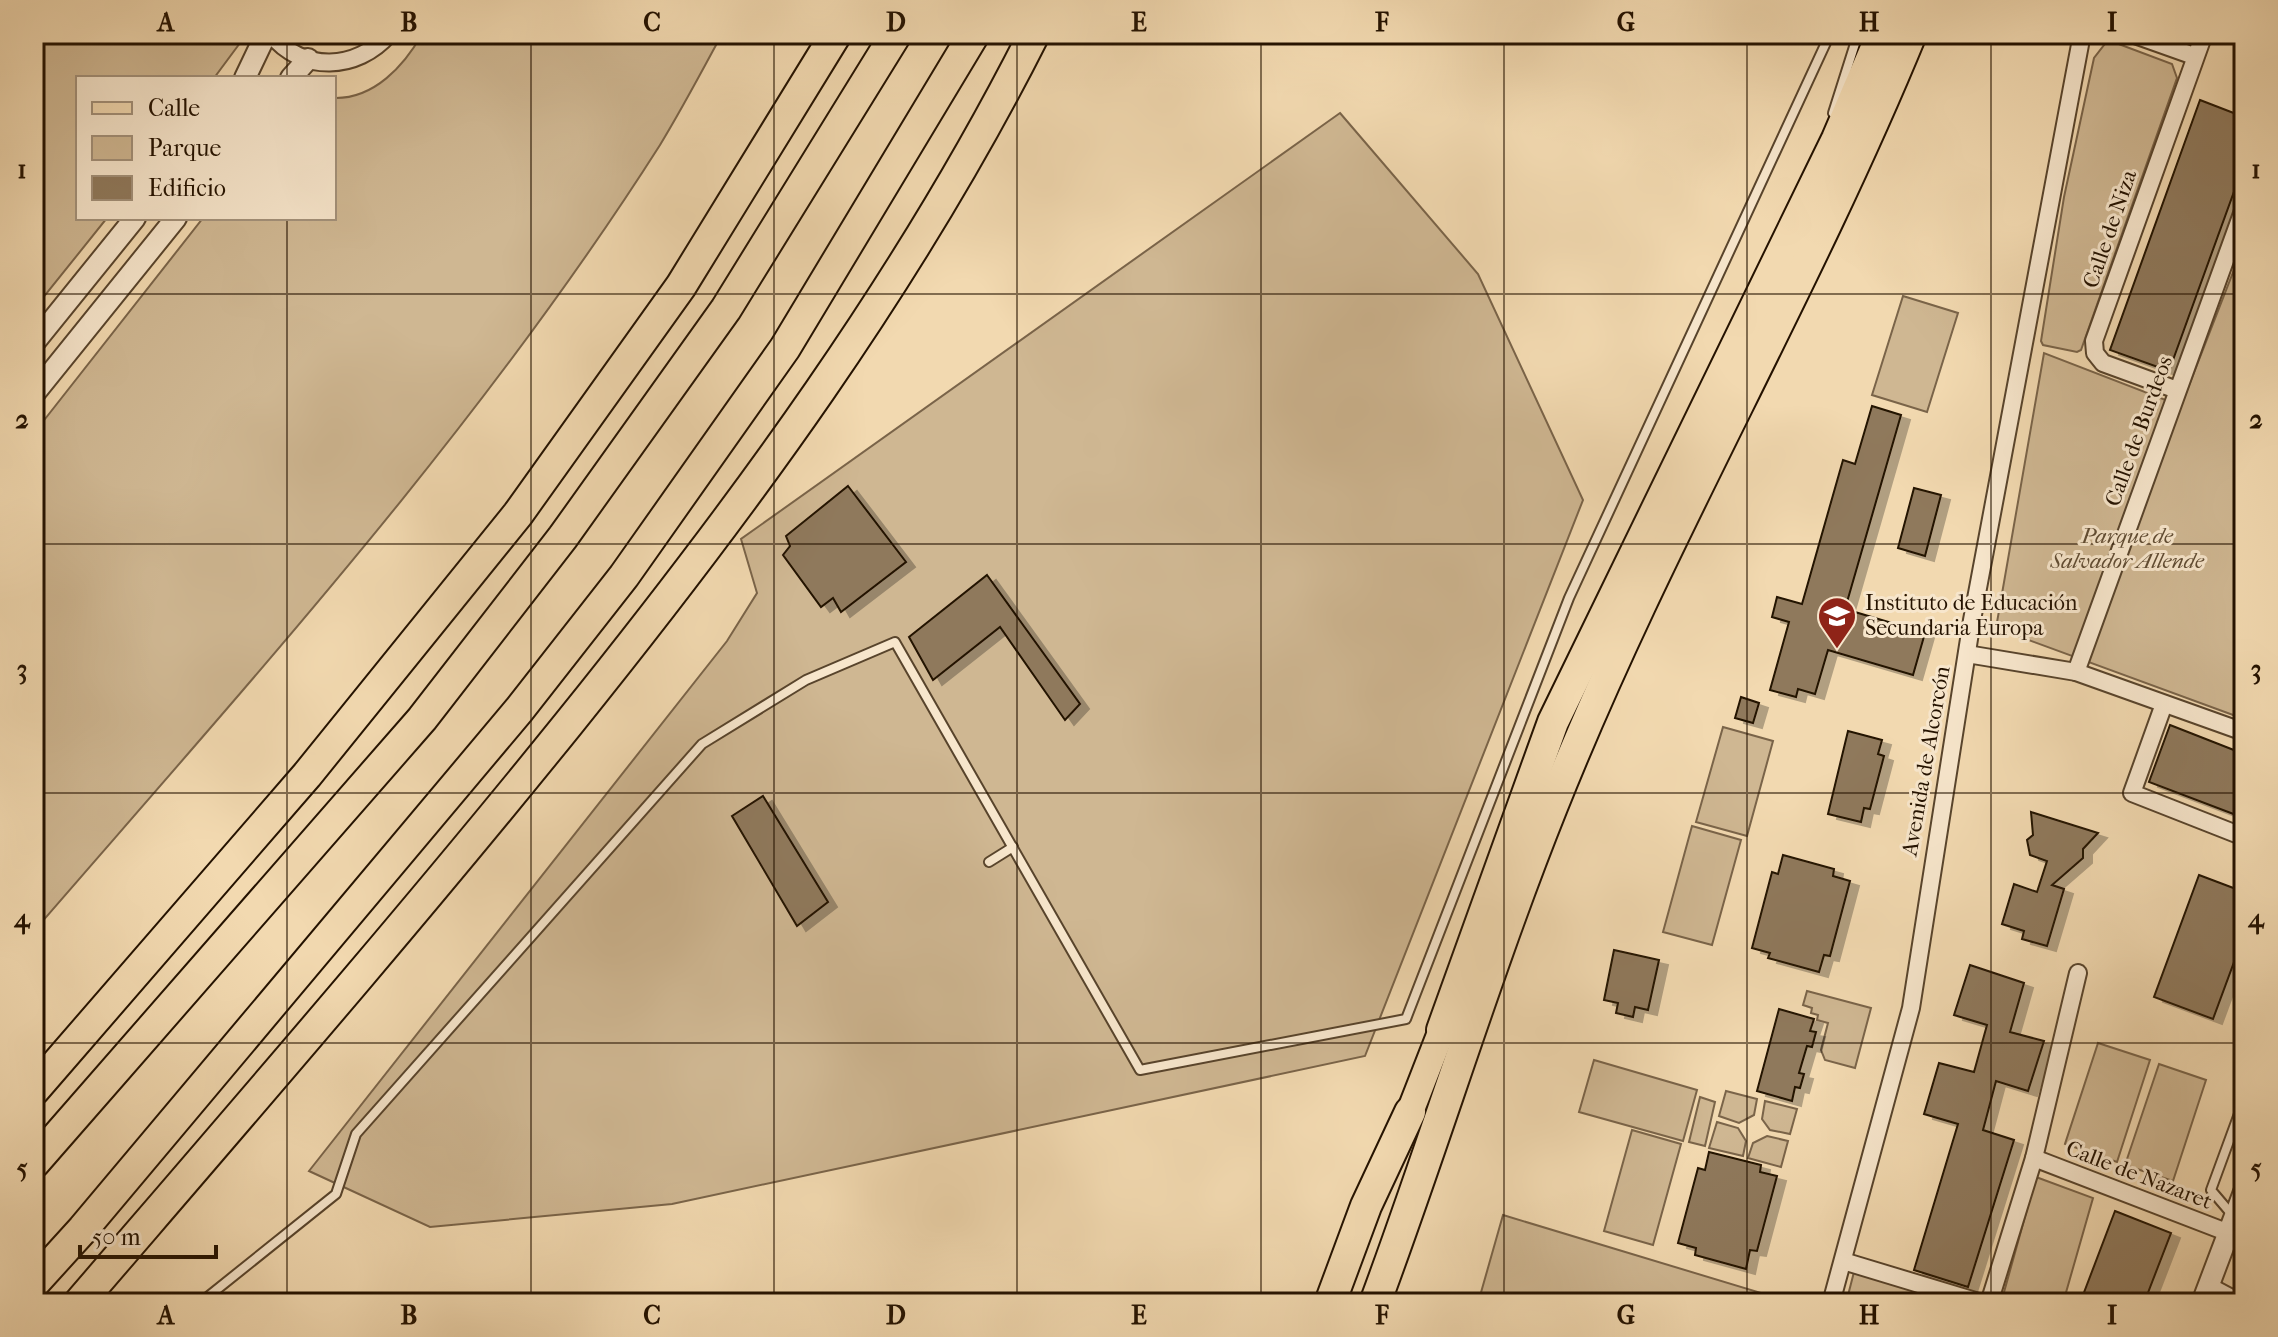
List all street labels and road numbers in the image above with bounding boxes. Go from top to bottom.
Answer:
street label: Calle de Niza [2078,166,2143,291]
street label: Calle de Burdeos [2100,352,2178,510]
street label: Avenida de Alcorcón [1896,664,1956,859]
street label: Calle de Nazaret [2062,1135,2216,1215]

